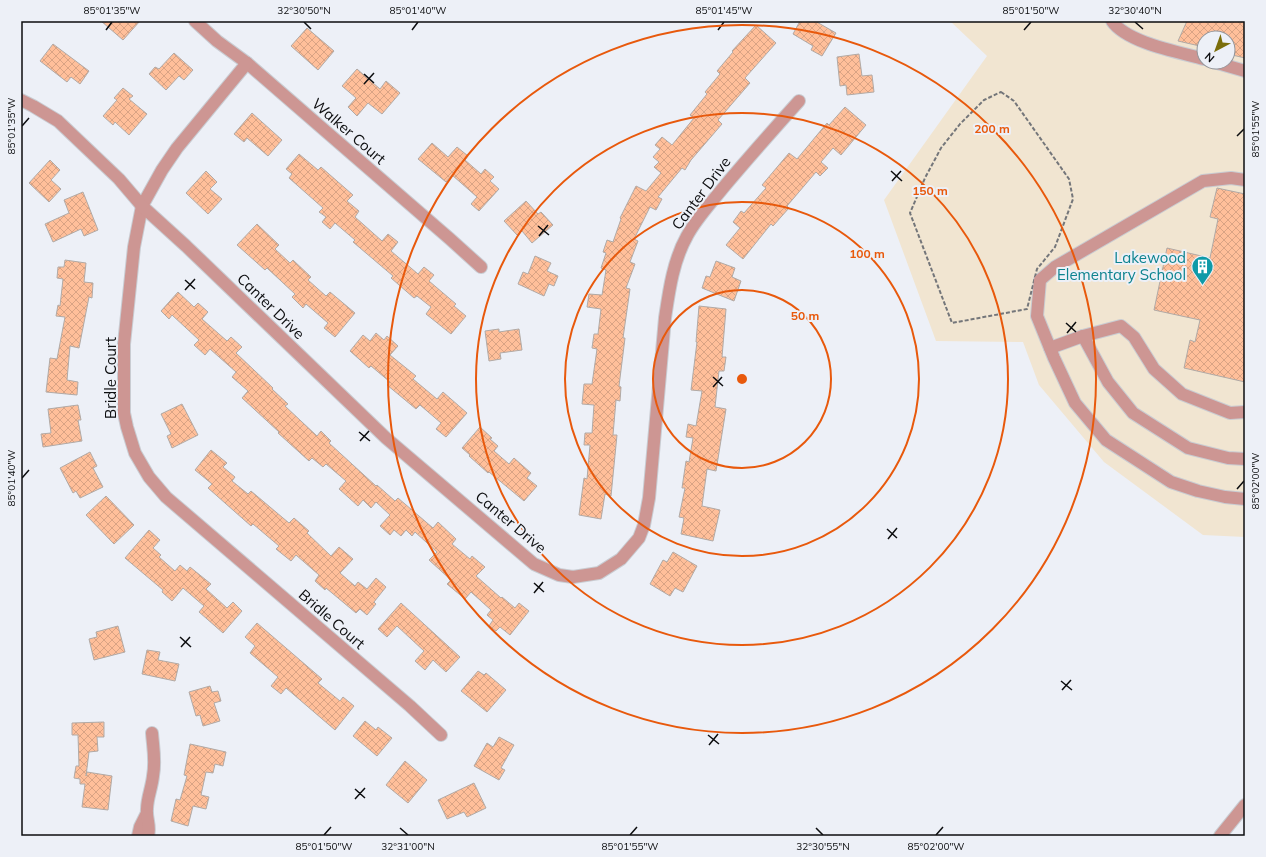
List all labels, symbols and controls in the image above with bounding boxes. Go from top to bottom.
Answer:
text: 85°01'35"W [84,4,140,17]
text: 32°30'50"N [277,4,331,17]
text: 85°01'40"W [390,4,446,17]
text: 85°01'45"W [696,4,752,17]
text: 85°01'50"W [1003,4,1059,17]
text: 32°30'40"N [1108,4,1162,17]
north arrow [1196,30,1236,70]
text: N [1202,50,1217,66]
street label: Walker Court [308,94,390,168]
text: 85°01'35"W [5,98,18,154]
text: 85°01'55"W [1249,101,1262,157]
text: 200 m [974,121,1010,136]
street label: Canter Drive [667,153,735,233]
text: 150 m [912,183,948,198]
text: 100 m [849,246,885,261]
place label: Lakewood Elementary School [1057,248,1186,284]
building icon: Lakewood Elementary School [1189,253,1215,286]
street label: Canter Drive [233,269,309,343]
text: 50 m [791,308,819,323]
street label: Bridle Court [101,337,120,419]
centre of rings [735,372,749,386]
text: 85°01'40"W [5,450,18,506]
text: 85°02'00"W [1249,453,1262,509]
street label: Canter Drive [472,487,550,557]
street label: Bridle Court [295,585,369,653]
text: 85°01'50"W [296,840,352,853]
text: 32°31'00"N [381,840,435,853]
text: 85°01'55"W [602,840,658,853]
text: 32°30'55"N [796,840,850,853]
text: 85°02'00"W [908,840,964,853]

